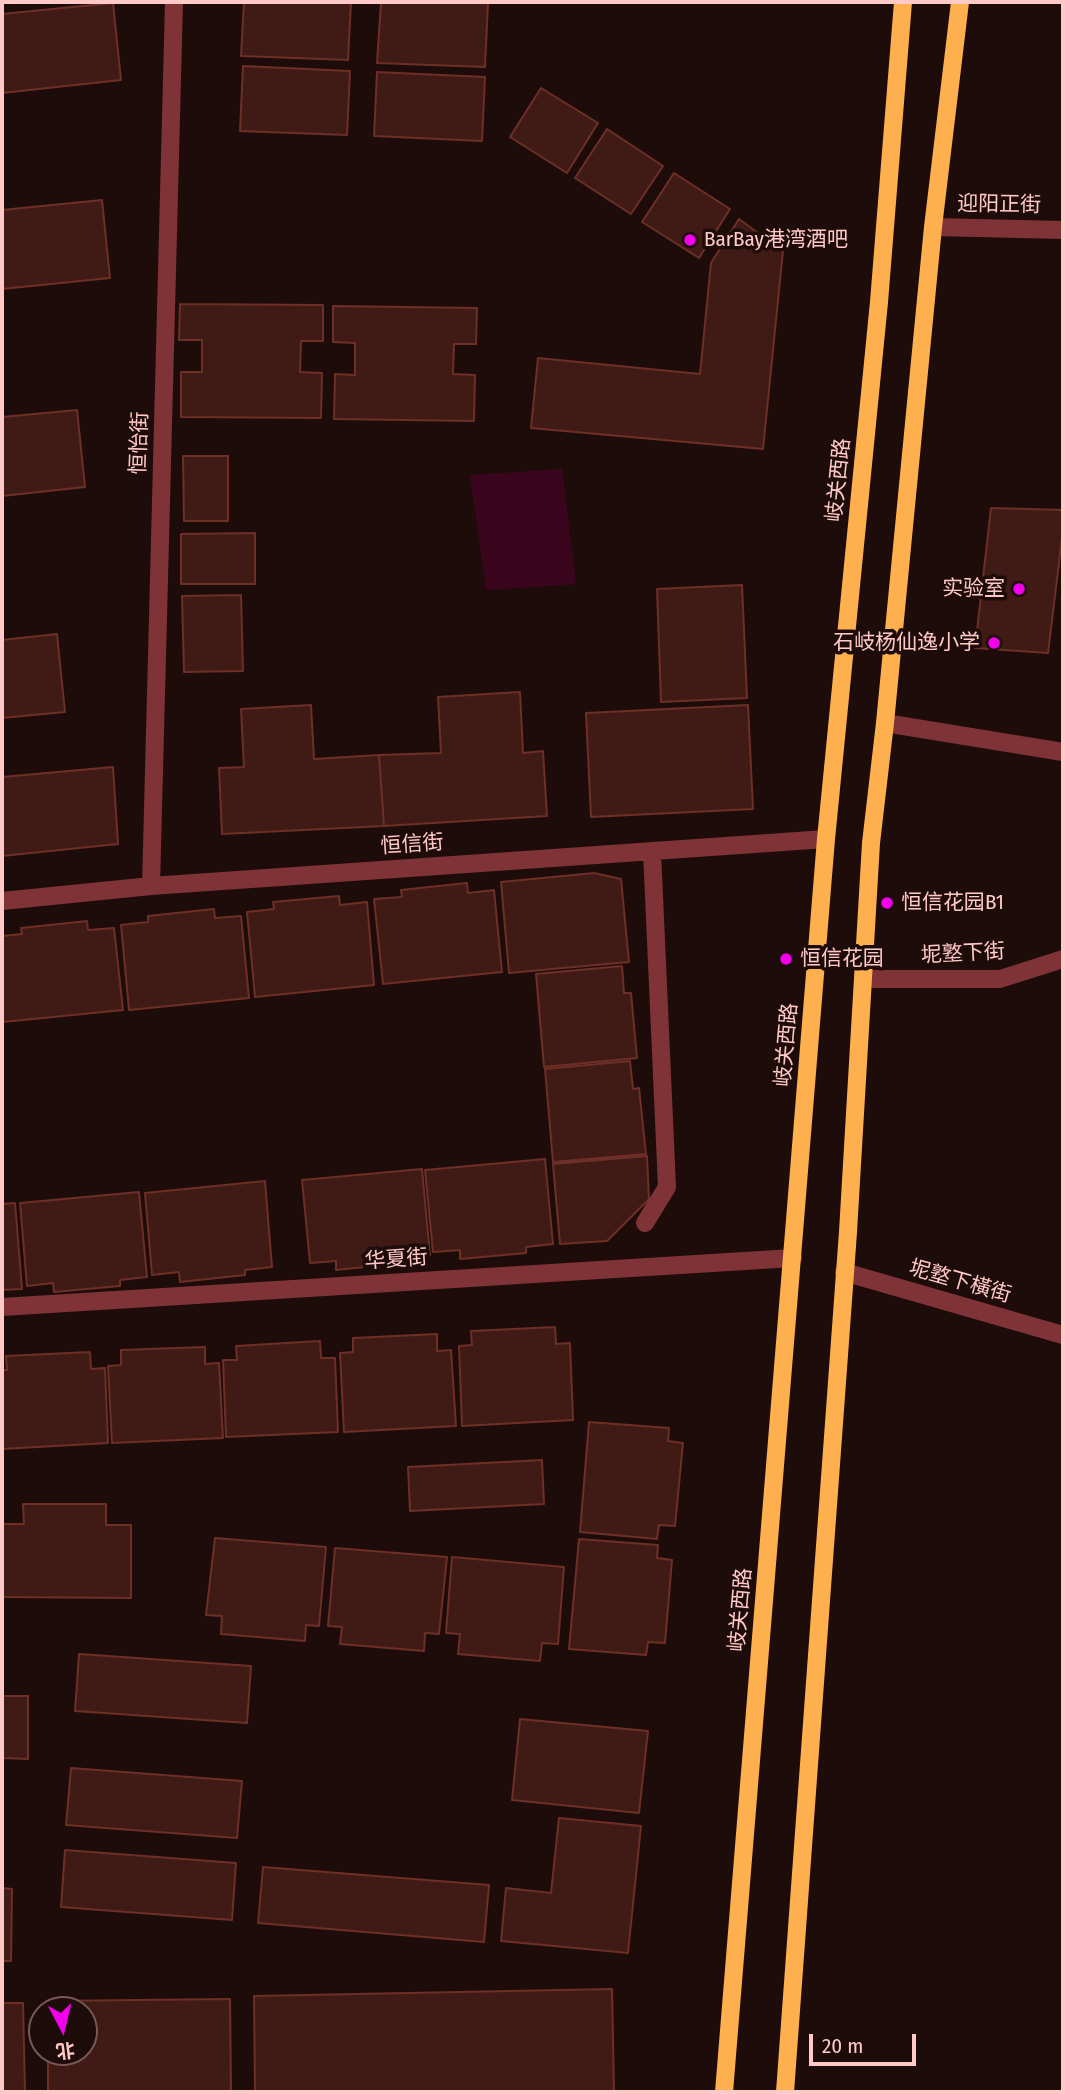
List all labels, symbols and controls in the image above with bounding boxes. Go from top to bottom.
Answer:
street label: 迎阳正街 [957,192,1041,218]
place label: BarBay港湾酒吧 [704,227,848,253]
marker: BarBay港湾酒吧 [682,232,698,248]
street label: 恒怡街 [126,411,154,475]
street label: 岐关西路 [822,437,856,523]
place label: 实验室 [942,576,1005,602]
marker: 实验室 [1011,581,1027,597]
place label: 石岐杨仙逸小学 [833,630,980,656]
marker: 石岐杨仙逸小学 [986,635,1002,651]
street label: 恒信街 [380,830,444,860]
place label: 恒信花园B1 [901,890,1004,916]
marker: 恒信花园B1 [879,895,895,911]
street label: 坭墪下街 [920,939,1006,969]
place label: 恒信花园 [800,946,884,972]
marker: 恒信花园 [778,951,794,967]
street label: 岐关西路 [771,1002,803,1088]
street label: 华夏街 [364,1245,428,1275]
street label: 坭墪下橫街 [906,1255,1014,1309]
street label: 岐关西路 [725,1567,757,1653]
north arrow [28,1996,98,2066]
scale bar [813,2021,920,2064]
text: 20 m [822,2033,863,2059]
text: 北 [55,2038,76,2063]

